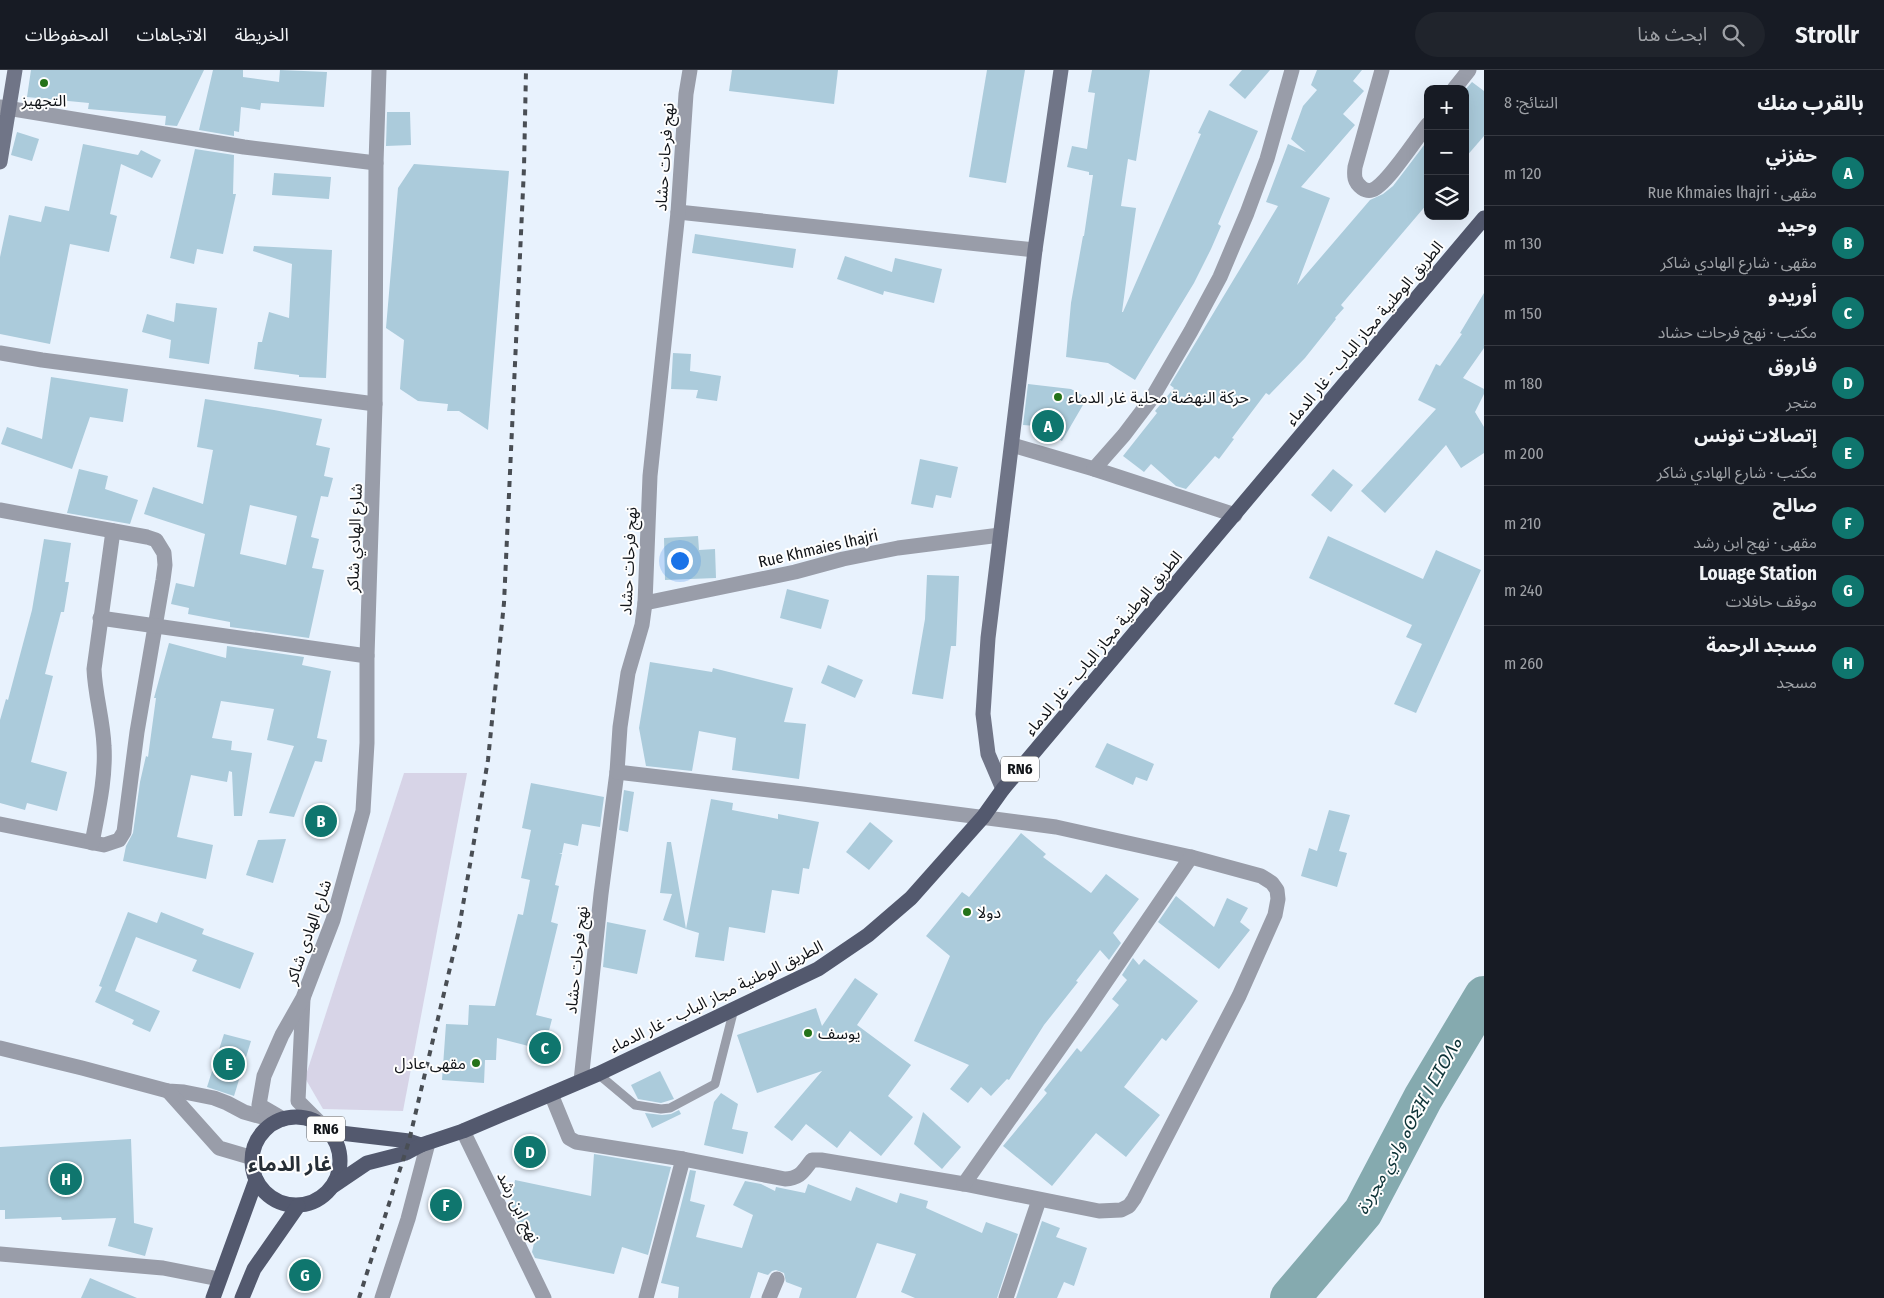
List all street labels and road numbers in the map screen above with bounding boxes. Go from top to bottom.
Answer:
street label: نهج فرحات حشاد [651,102,681,212]
street label: الطريق الوطنية مجاز الباب - غار الدماء [1282,237,1448,430]
street label: شارع الهادي شاكر [343,483,369,594]
street label: نهج فرحات حشاد [616,506,644,616]
street label: Rue Khmaies lhajri [756,525,880,572]
street label: الطريق الوطنية مجاز الباب - غار الدماء [1021,547,1187,740]
road number: RN6 [1001,756,1039,782]
street label: شارع الهادي شاكر [281,877,338,989]
street label: نهج فرحات حشاد [561,905,595,1015]
street label: الطريق الوطنية مجاز الباب - غار الدماء [607,936,826,1057]
road number: RN6 [307,1116,345,1142]
street label: نهج ابن رشد [491,1169,544,1247]

